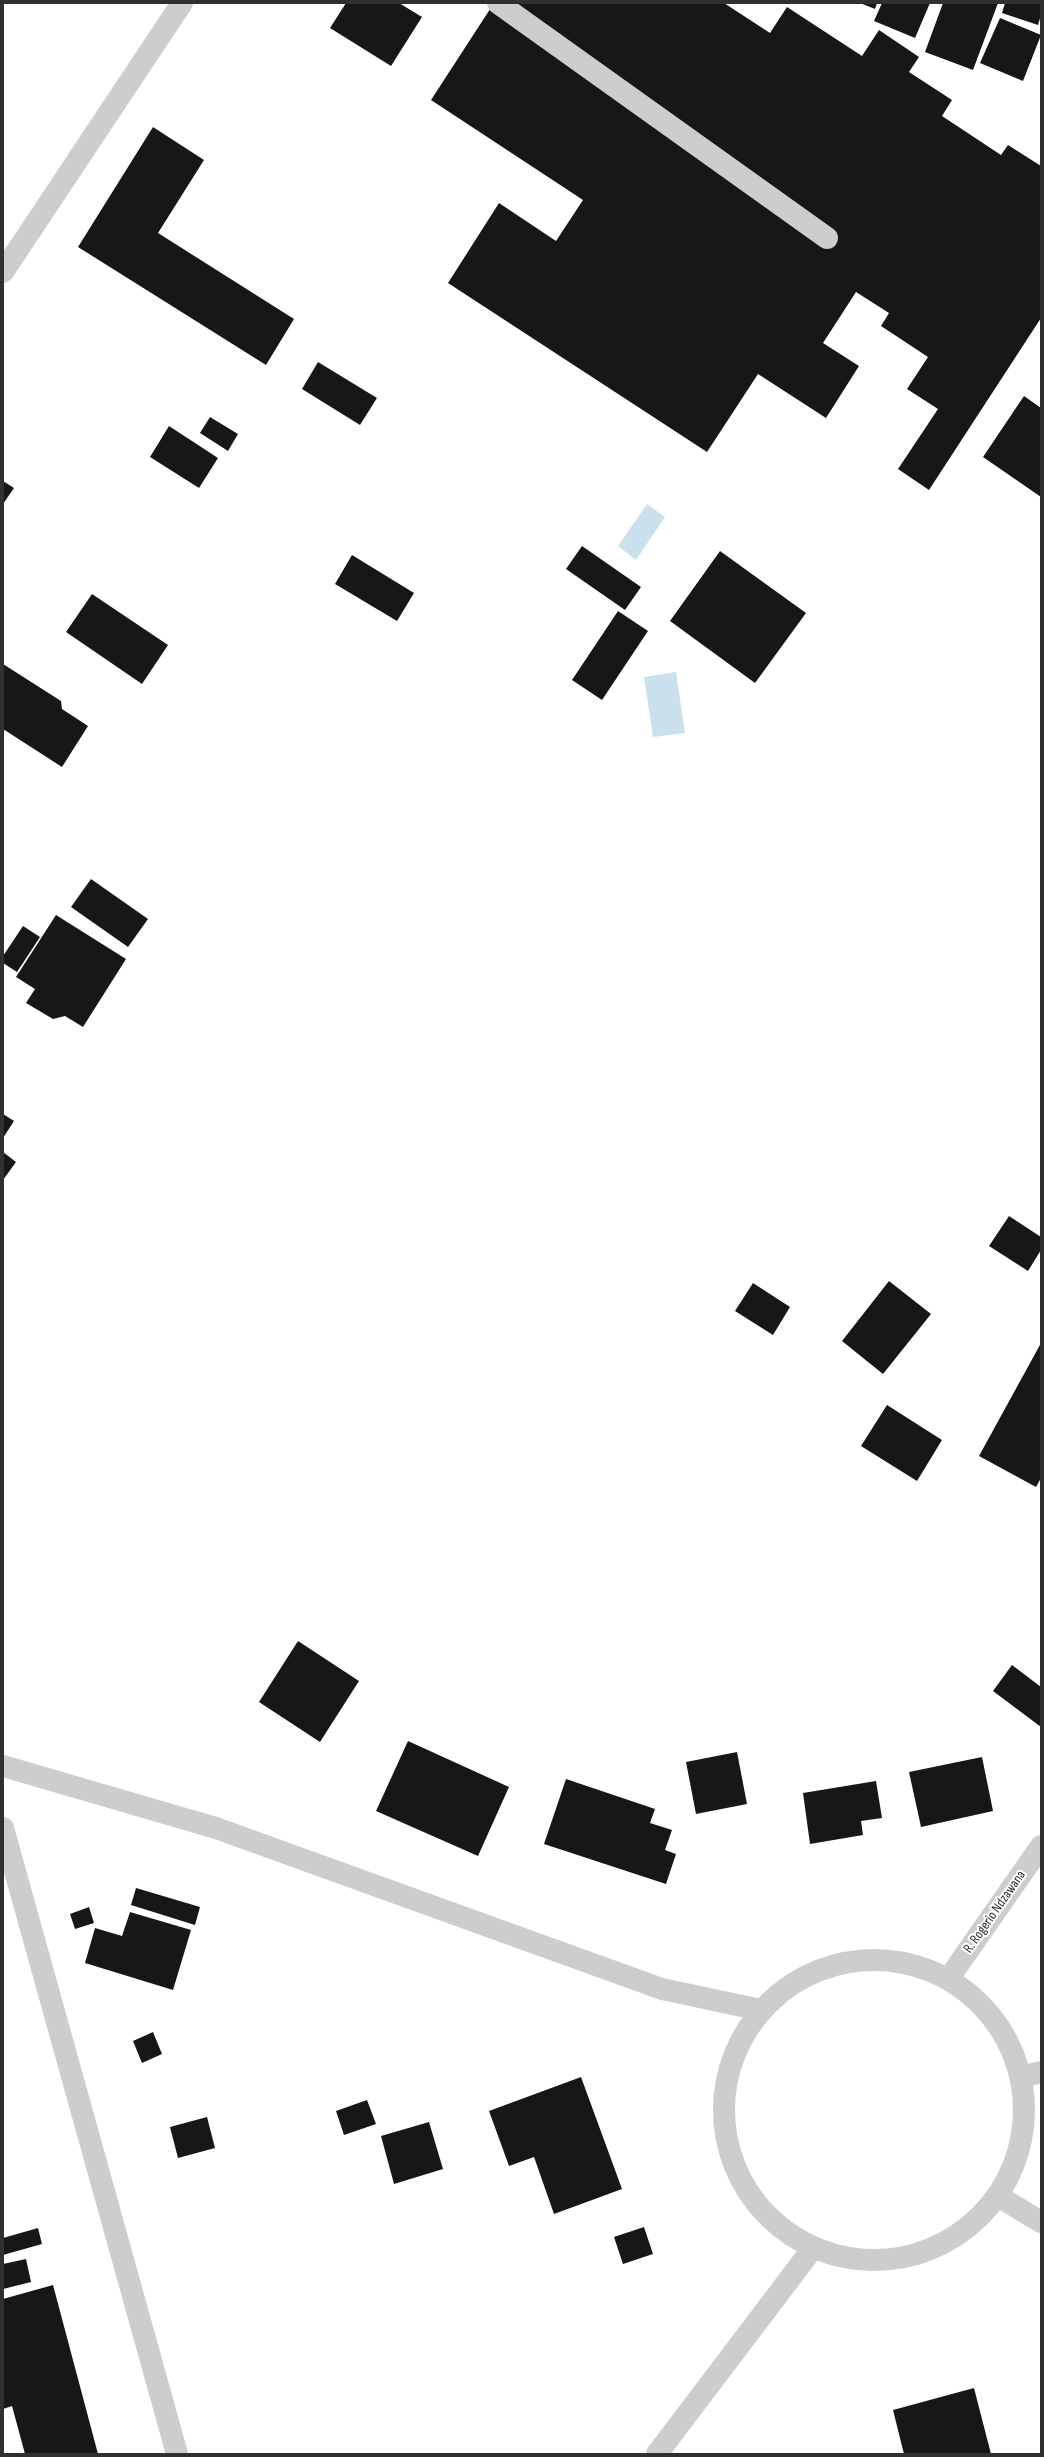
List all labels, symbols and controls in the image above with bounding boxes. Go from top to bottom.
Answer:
street label: R. Rogerio Ndzawana [960,1867,1030,1957]

